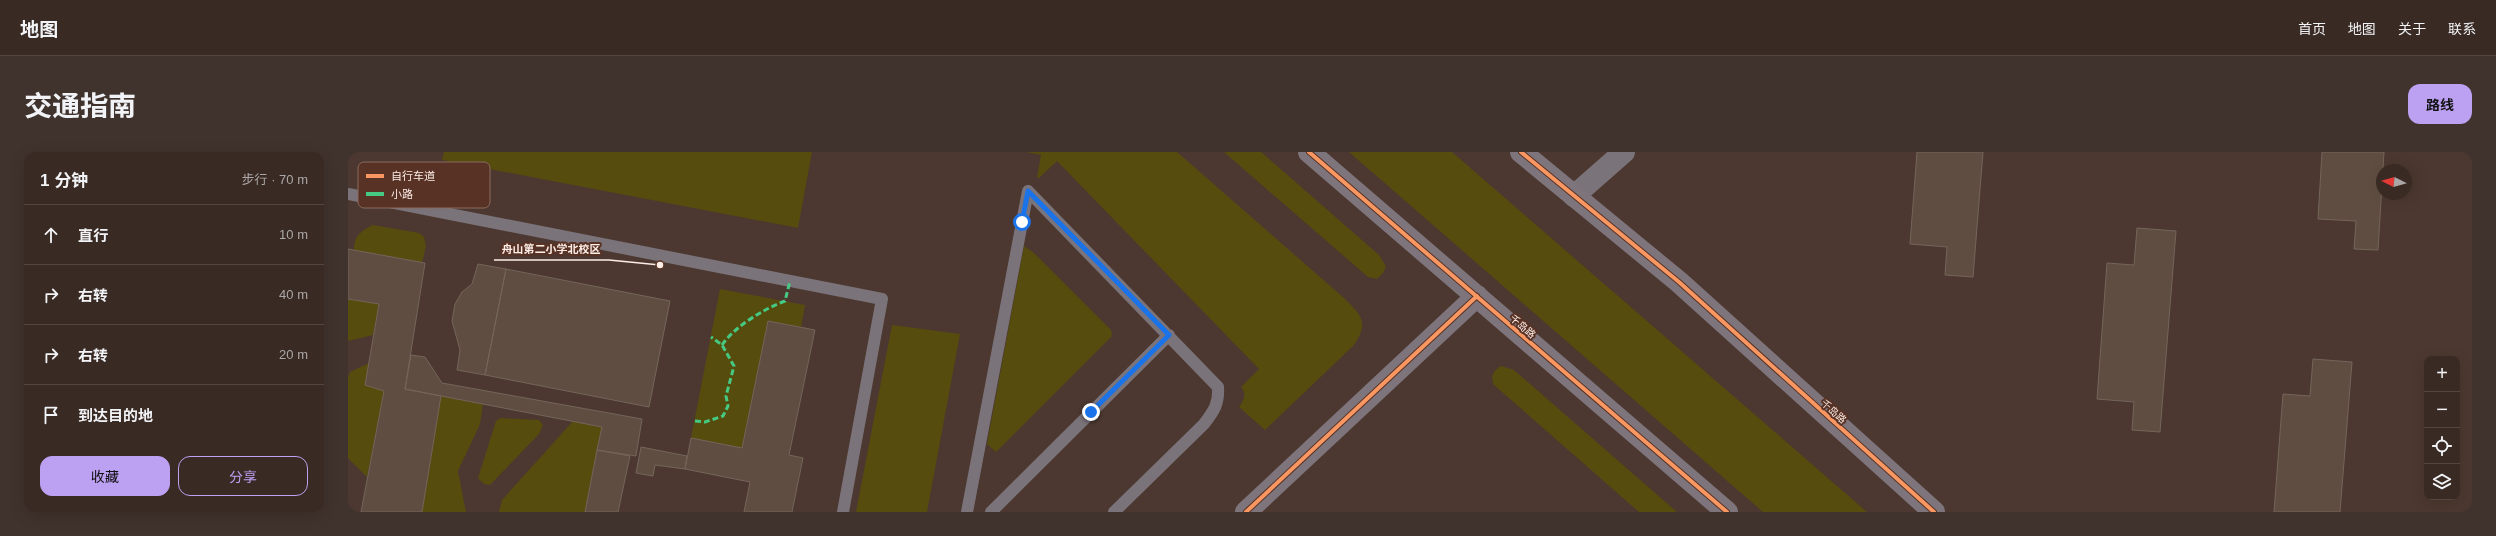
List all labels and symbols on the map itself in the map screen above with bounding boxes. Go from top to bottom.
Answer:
legend [358,162,490,208]
north arrow [2376,164,2412,200]
text: 自行车道 [391,170,435,182]
text: 小路 [391,188,413,200]
route start [1013,213,1031,231]
callout: 舟山第二小学北校区 [494,237,609,260]
text: 舟山第二小学北校区 [502,243,601,255]
street label: 千岛路 [1508,312,1538,340]
street label: 千岛路 [1819,397,1848,425]
route end [1082,403,1100,421]

